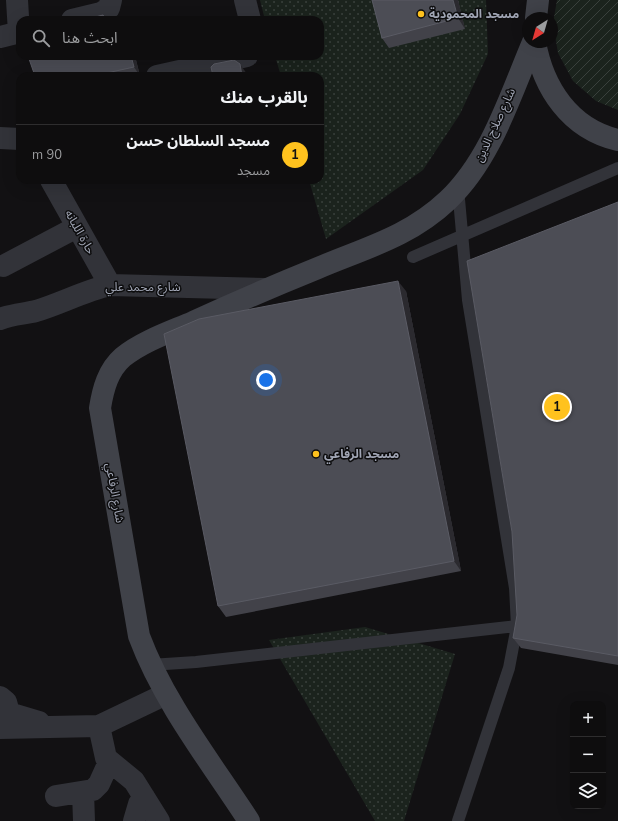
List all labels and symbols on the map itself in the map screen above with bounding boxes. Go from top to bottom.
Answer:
place label: مسجد المحمودية [429,6,519,22]
marker: مسجد المحمودية [416,9,426,19]
north arrow [522,12,558,48]
street label: شارع صلاح الدين [471,85,520,165]
street label: حارة اللبانه [61,207,99,257]
street label: شارع محمد علي [105,279,181,297]
your location [256,370,276,390]
pin: 1 [544,392,570,422]
place label: مسجد الرفاعي [324,446,399,464]
marker: مسجد الرفاعي [311,449,321,459]
street label: شارع الرفاعي [100,462,128,525]

